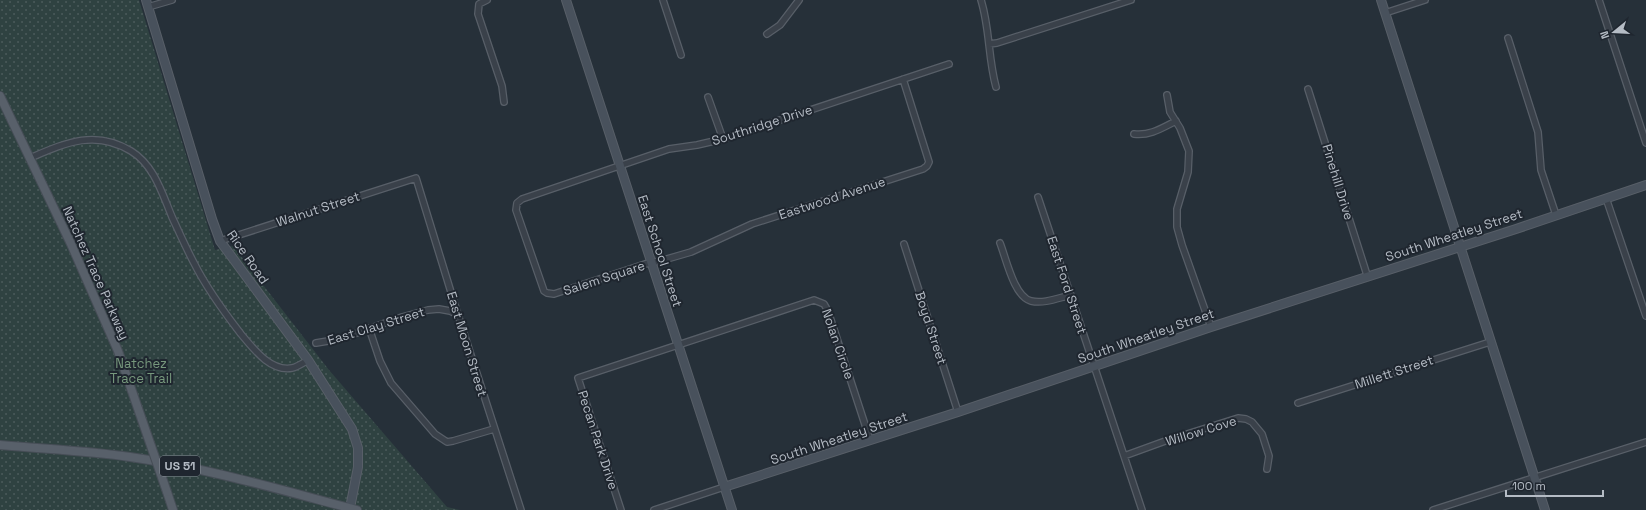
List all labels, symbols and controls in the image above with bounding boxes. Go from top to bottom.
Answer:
north arrow [1594,12,1634,52]
text: N [1597,29,1612,41]
street label: Southridge Drive [709,101,815,149]
street label: Pinehill Drive [1318,142,1358,222]
street label: Eastwood Avenue [776,173,888,223]
street label: Walnut Street [274,188,362,230]
street label: East School Street [634,193,686,309]
street label: Natchez Trace Parkway [59,204,133,342]
street label: South Wheatley Street [1383,205,1525,265]
street label: Rice Road [223,227,273,287]
street label: East Ford Street [1043,234,1091,336]
street label: Salem Square [561,257,647,299]
street label: East Moon Street [443,289,491,399]
street label: Boyd Street [911,289,951,367]
street label: East Clay Street [325,303,427,349]
street label: South Wheatley Street [1076,305,1216,367]
street label: Nolan Circle [818,306,858,382]
street label: Millett Street [1353,351,1436,393]
park label: Natchez Trace Trail [110,355,172,387]
street label: Pecan Park Drive [574,388,622,492]
street label: South Wheatley Street [768,408,910,468]
street label: Willow Cove [1164,412,1238,450]
road number: US 51 [160,456,200,476]
scale bar [1506,472,1603,498]
text: 100 m [1512,478,1546,494]

